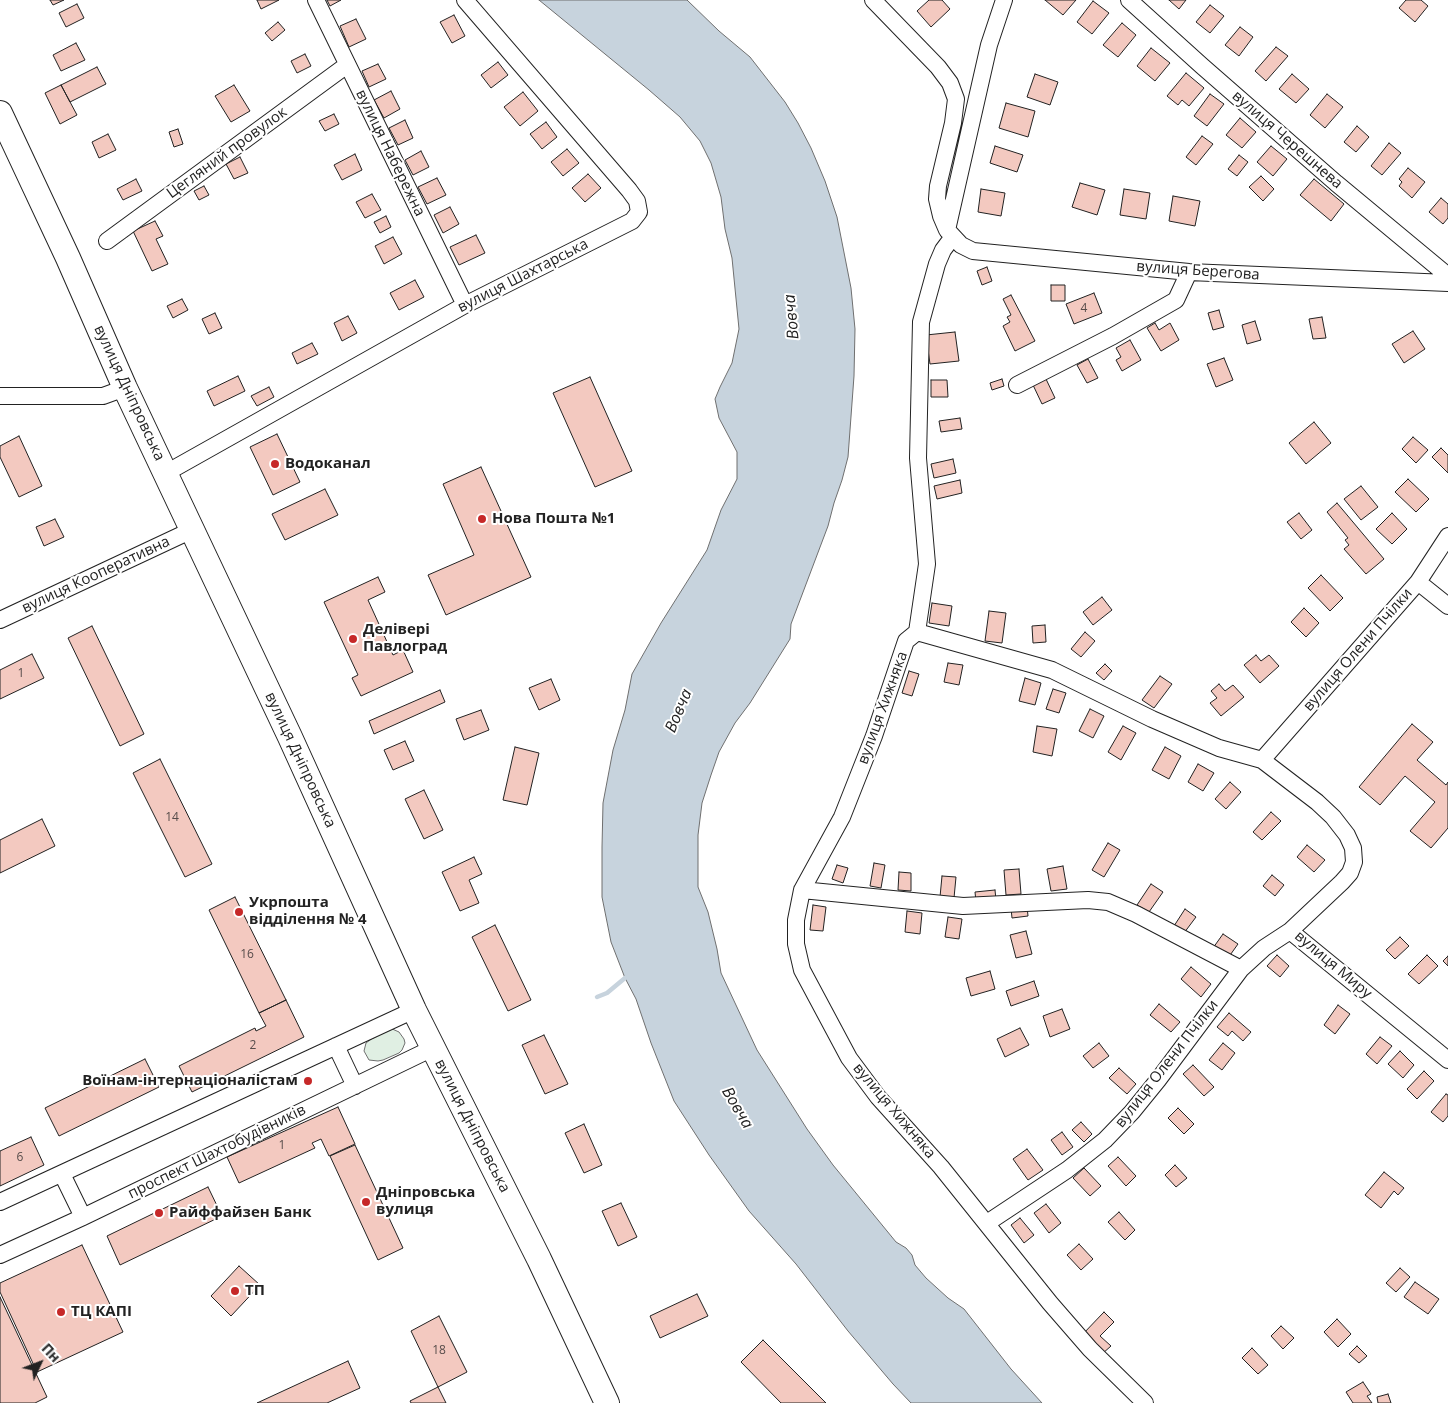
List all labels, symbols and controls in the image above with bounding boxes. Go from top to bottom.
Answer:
street label: вулиця Набережна [351,87,429,219]
street label: вулиця Черешнева [1228,87,1346,193]
street label: Цегляний провулок [163,103,291,203]
street label: вулиця Шахтарська [455,235,591,317]
street label: вулиця Берегова [1136,258,1260,284]
water label: Вовча [780,294,804,340]
house number: 4 [1081,302,1087,316]
street label: вулиця Дніпровська [90,322,168,464]
place label: Водоканал [285,455,371,473]
marker: Водоканал [269,458,281,470]
place label: Нова Пошта №1 [492,510,615,528]
marker: Нова Пошта №1 [476,513,488,525]
street label: вулиця Кооперативна [19,533,173,617]
street label: вулиця Олени Пчілки [1300,585,1416,715]
place label: Делівері Павлоград [363,621,447,656]
marker: Делівері Павлоград [347,633,359,645]
street label: вулиця Хижняка [854,649,912,767]
house number: 1 [18,667,24,681]
water label: Вовча [661,686,697,736]
street label: вулиця Дніпровська [261,689,339,831]
house number: 14 [165,811,179,825]
place label: Укрпошта відділення № 4 [249,894,367,929]
marker: Укрпошта відділення № 4 [233,906,245,918]
street label: вулиця Миру [1291,927,1375,1003]
house number: 16 [240,948,254,962]
street label: вулиця Олени Пчілки [1112,997,1222,1131]
house number: 2 [250,1039,256,1053]
street label: вулиця Дніпровська [430,1056,514,1196]
street label: вулиця Хижняка [849,1060,939,1162]
place label: Воїнам-інтернаціоналістам [82,1072,298,1090]
marker: Воїнам-інтернаціоналістам [302,1075,314,1087]
water label: Вовча [717,1084,757,1132]
street label: проспект Шахтобудівників [125,1101,309,1203]
house number: 1 [279,1139,285,1153]
house number: 6 [17,1151,23,1165]
place label: Дніпровська вулиця [376,1184,475,1219]
marker: Дніпровська вулиця [360,1196,372,1208]
place label: Райффайзен Банк [169,1204,311,1222]
marker: Райффайзен Банк [153,1207,165,1219]
place label: ТП [245,1282,265,1300]
marker: ТП [229,1285,241,1297]
place label: ТЦ КАПІ [71,1303,132,1321]
marker: ТЦ КАПІ [55,1306,67,1318]
north arrow [15,1338,65,1388]
text: Пн [38,1339,65,1366]
house number: 18 [432,1344,446,1358]

